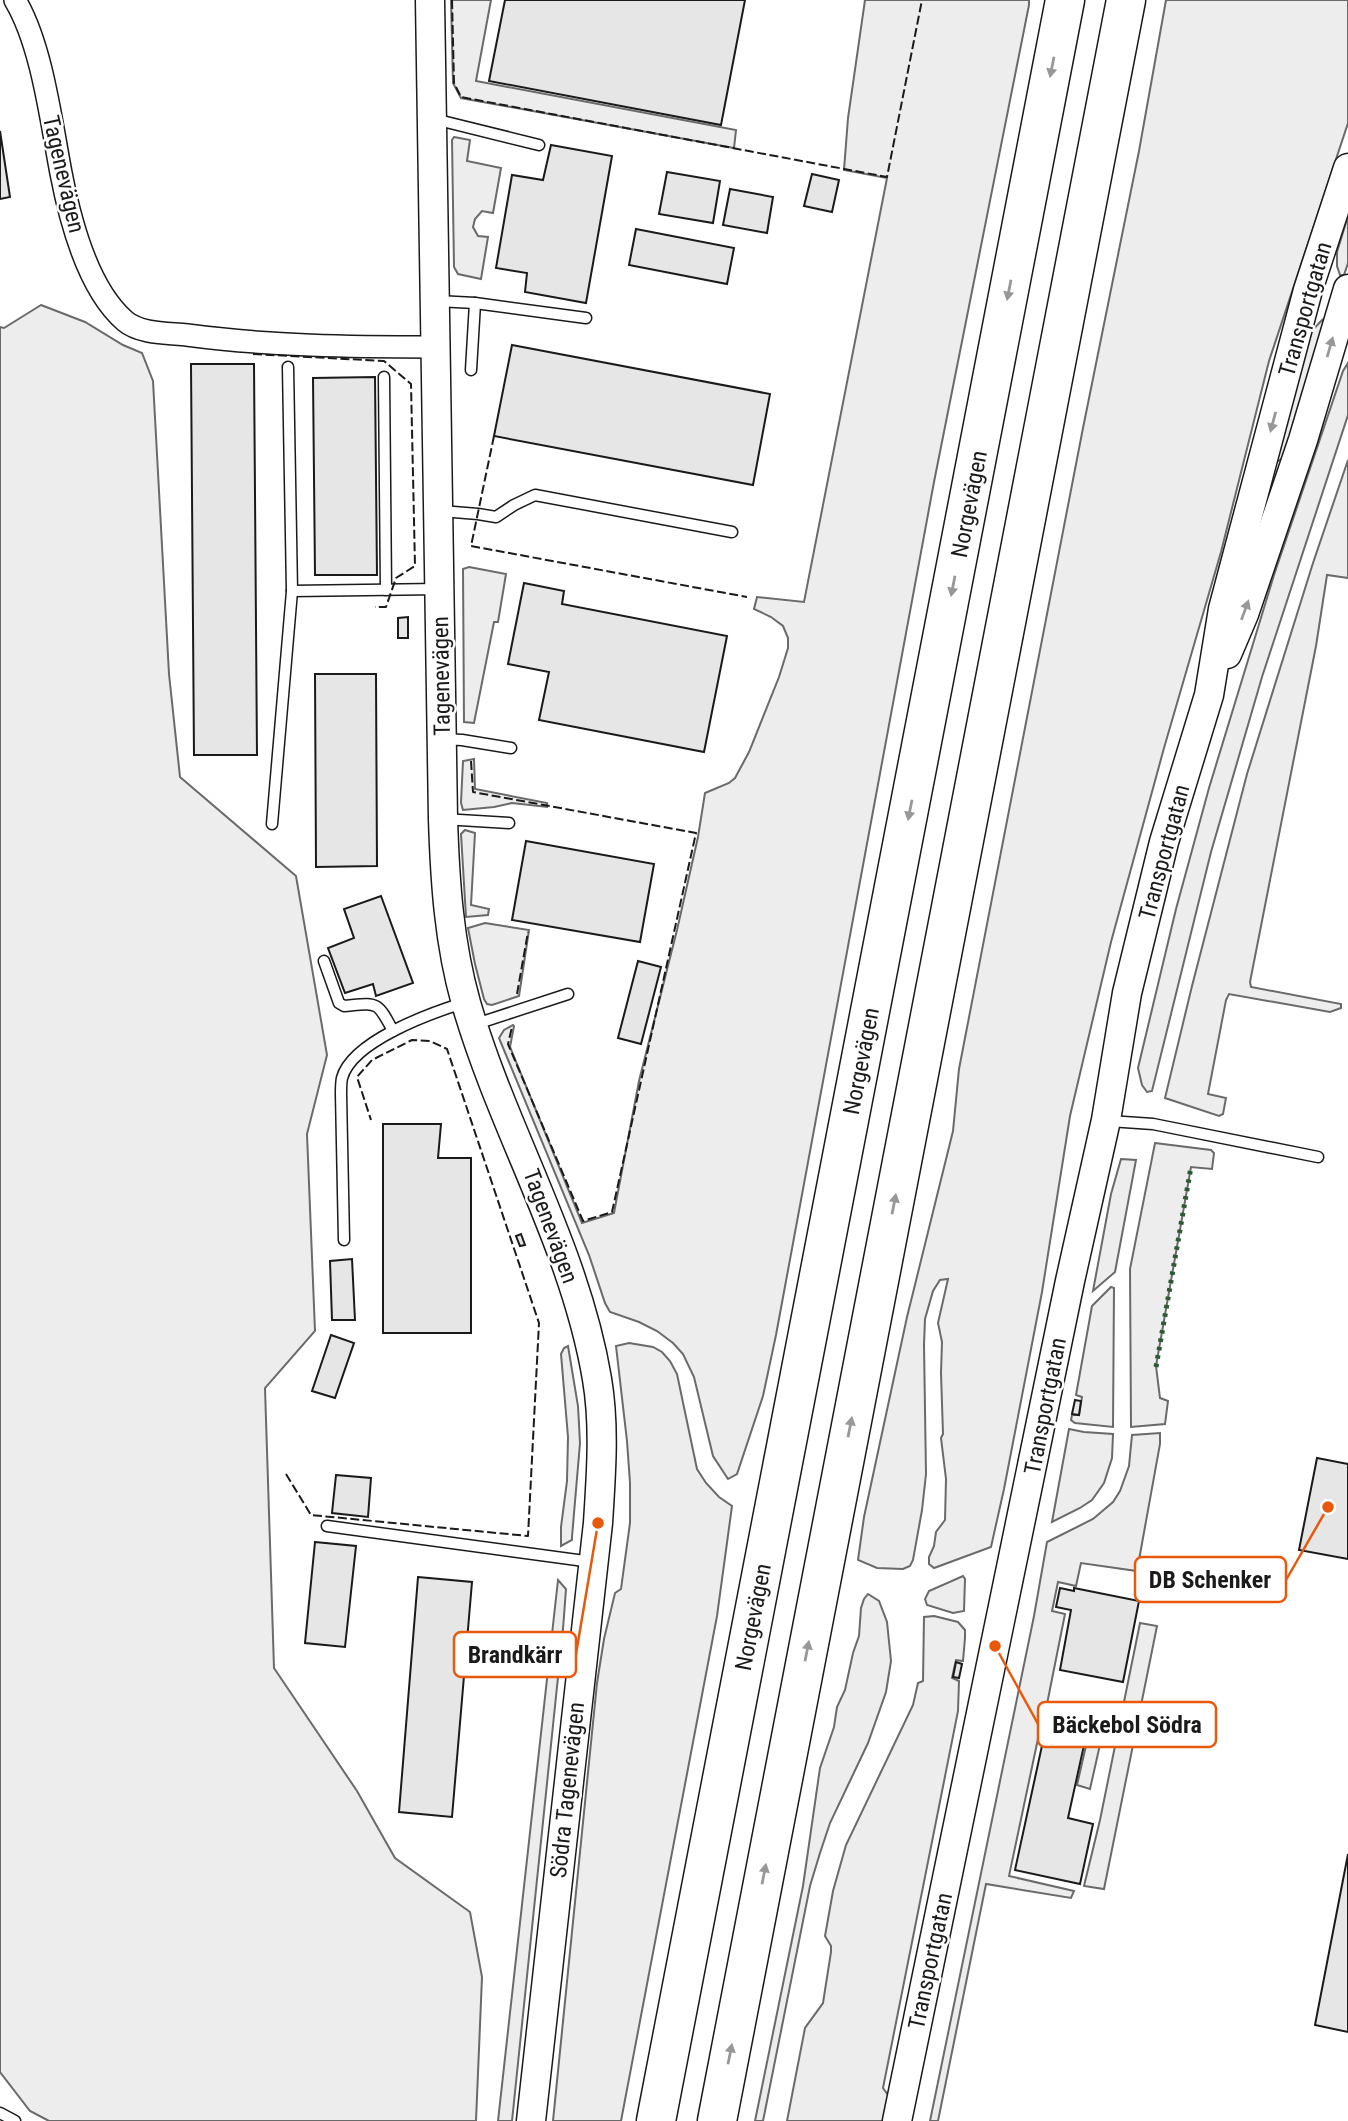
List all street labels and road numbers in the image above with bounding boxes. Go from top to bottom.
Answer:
street label: Tagenevägen [37,113,90,235]
street label: Transportgatan [1273,239,1338,380]
street label: Norgevägen [946,448,993,560]
street label: Tagenevägen [427,616,456,736]
street label: Transportgatan [1133,782,1196,923]
street label: Norgevägen [838,1005,885,1117]
street label: Tagenevägen [517,1165,584,1287]
street label: Transportgatan [1019,1335,1072,1477]
street label: Norgevägen [730,1561,777,1673]
street label: Södra Tagenevägen [545,1701,590,1879]
street label: Transportgatan [903,1890,958,2032]

